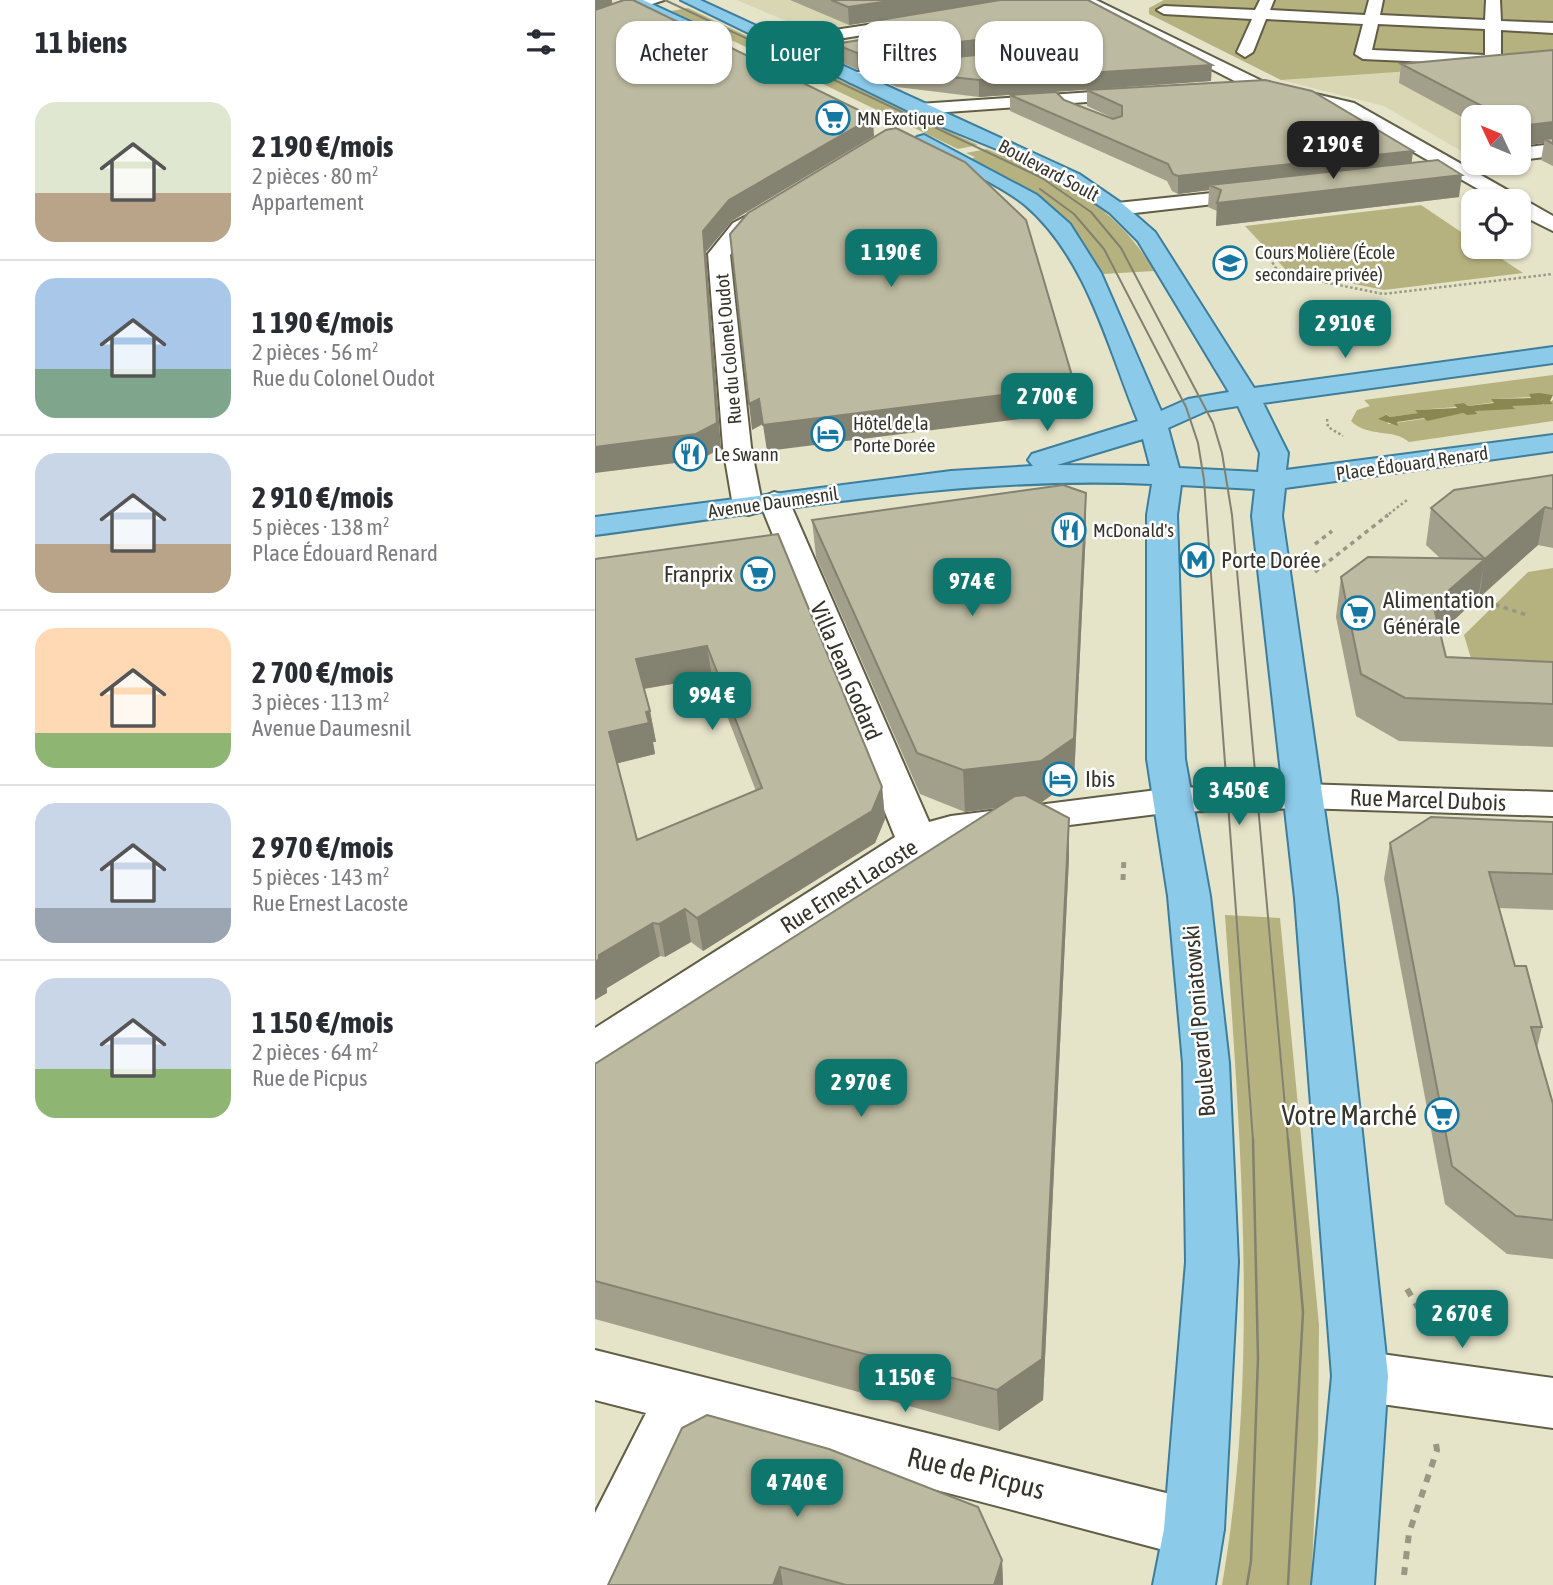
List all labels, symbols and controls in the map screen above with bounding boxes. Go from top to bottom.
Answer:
chip: Acheter [616,21,732,84]
chip: Louer [746,21,844,84]
chip: Filtres [858,21,961,84]
chip: Nouveau [975,21,1103,84]
icon: filters [522,23,560,61]
text: 11 biens [35,25,127,59]
supermarket icon: MN Exotique [814,99,852,137]
north arrow [1461,105,1531,175]
map controls [1461,105,1531,259]
place label: MN Exotique [857,107,945,129]
pin: 2 190 € [1268,122,1398,181]
text: 2 190 €/mois [252,129,393,163]
icon: home [91,130,175,214]
text: 2 190 € [1303,131,1363,157]
street label: Boulevard Soult [995,134,1103,206]
text: 2 pièces · 80 m² [252,163,379,189]
text: Appartement [252,189,364,215]
button: locate [1461,189,1531,259]
pin: 1 190 € [826,230,956,289]
text: 1 190 € [861,239,921,265]
place label: Cours Molière (École secondaire privée) [1255,241,1395,285]
school or university icon: Cours Molière (École secondaire privée) [1211,244,1249,282]
street label: Rue du Colonel Oudot [710,273,746,425]
pin: 2 910 € [1280,300,1410,360]
text: 1 190 €/mois [252,305,393,339]
icon: home [91,306,175,390]
text: 2 910 € [1315,310,1375,336]
text: 2 pièces · 56 m² [252,339,379,365]
text: Rue du Colonel Oudot [252,365,435,391]
pin: 2 700 € [982,374,1112,433]
text: 2 700 € [1017,383,1077,409]
place label: Hôtel de la Porte Dorée [853,412,935,456]
hotel icon: Hôtel de la Porte Dorée [809,415,847,453]
restaurant icon: Le Swann [671,435,709,473]
street label: Place Édouard Renard [1334,441,1490,485]
place label: Le Swann [714,443,779,465]
text: 2 910 €/mois [252,480,393,514]
icon: home [91,481,175,565]
street label: Avenue Daumesnil [706,482,840,522]
restaurant icon: McDonald's [1050,511,1088,549]
text: 5 pièces · 138 m² [252,514,389,540]
place label: McDonald's [1093,519,1174,541]
text: Place Édouard Renard [252,540,438,566]
metro station icon: Porte Dorée [1178,541,1216,579]
place label: Porte Dorée [1221,547,1321,573]
supermarket icon: Franprix [739,555,777,593]
pin: 974 € [923,558,1021,618]
place label: Franprix [664,561,733,587]
text: 974 € [949,568,995,594]
place label: Alimentation Générale [1383,587,1495,639]
supermarket icon: Alimentation Générale [1339,594,1377,632]
street label: Villa Jean Godard [805,598,887,744]
text: 2 700 €/mois [252,655,393,689]
icon: home [91,656,175,740]
pin: 994 € [663,672,761,732]
text: 994 € [689,682,735,708]
text: 3 pièces · 113 m² [252,689,389,715]
text: Avenue Daumesnil [252,715,411,741]
hotel icon: Ibis [1041,760,1079,798]
place label: Ibis [1085,766,1115,792]
pin: 3 450 € [1174,768,1304,827]
text: 3 450 € [1209,777,1269,803]
street label: Rue Marcel Dubois [1349,784,1507,816]
text: 2 970 €/mois [252,830,393,864]
icon: home [91,831,175,915]
street label: Rue Ernest Lacoste [776,834,922,938]
text: 5 pièces · 143 m² [252,864,389,890]
text: Rue Ernest Lacoste [252,890,408,916]
street label: Boulevard Poniatowski [1178,924,1220,1118]
text: 1 150 €/mois [252,1005,393,1039]
icon: home [91,1006,175,1090]
text: 2 pièces · 64 m² [252,1039,379,1065]
pin: 2 970 € [796,1060,926,1119]
text: Rue de Picpus [252,1065,367,1091]
text: 2 970 € [831,1069,891,1095]
supermarket icon: Votre Marché [1423,1096,1461,1134]
place label: Votre Marché [1281,1099,1417,1131]
pin: 2 670 € [1397,1290,1527,1350]
text: 2 670 € [1432,1300,1492,1326]
pin: 1 150 € [840,1354,970,1414]
text: 1 150 € [875,1364,935,1390]
street label: Rue de Picpus [904,1440,1048,1506]
pin: 4 740 € [732,1460,862,1519]
text: 4 740 € [767,1469,827,1495]

